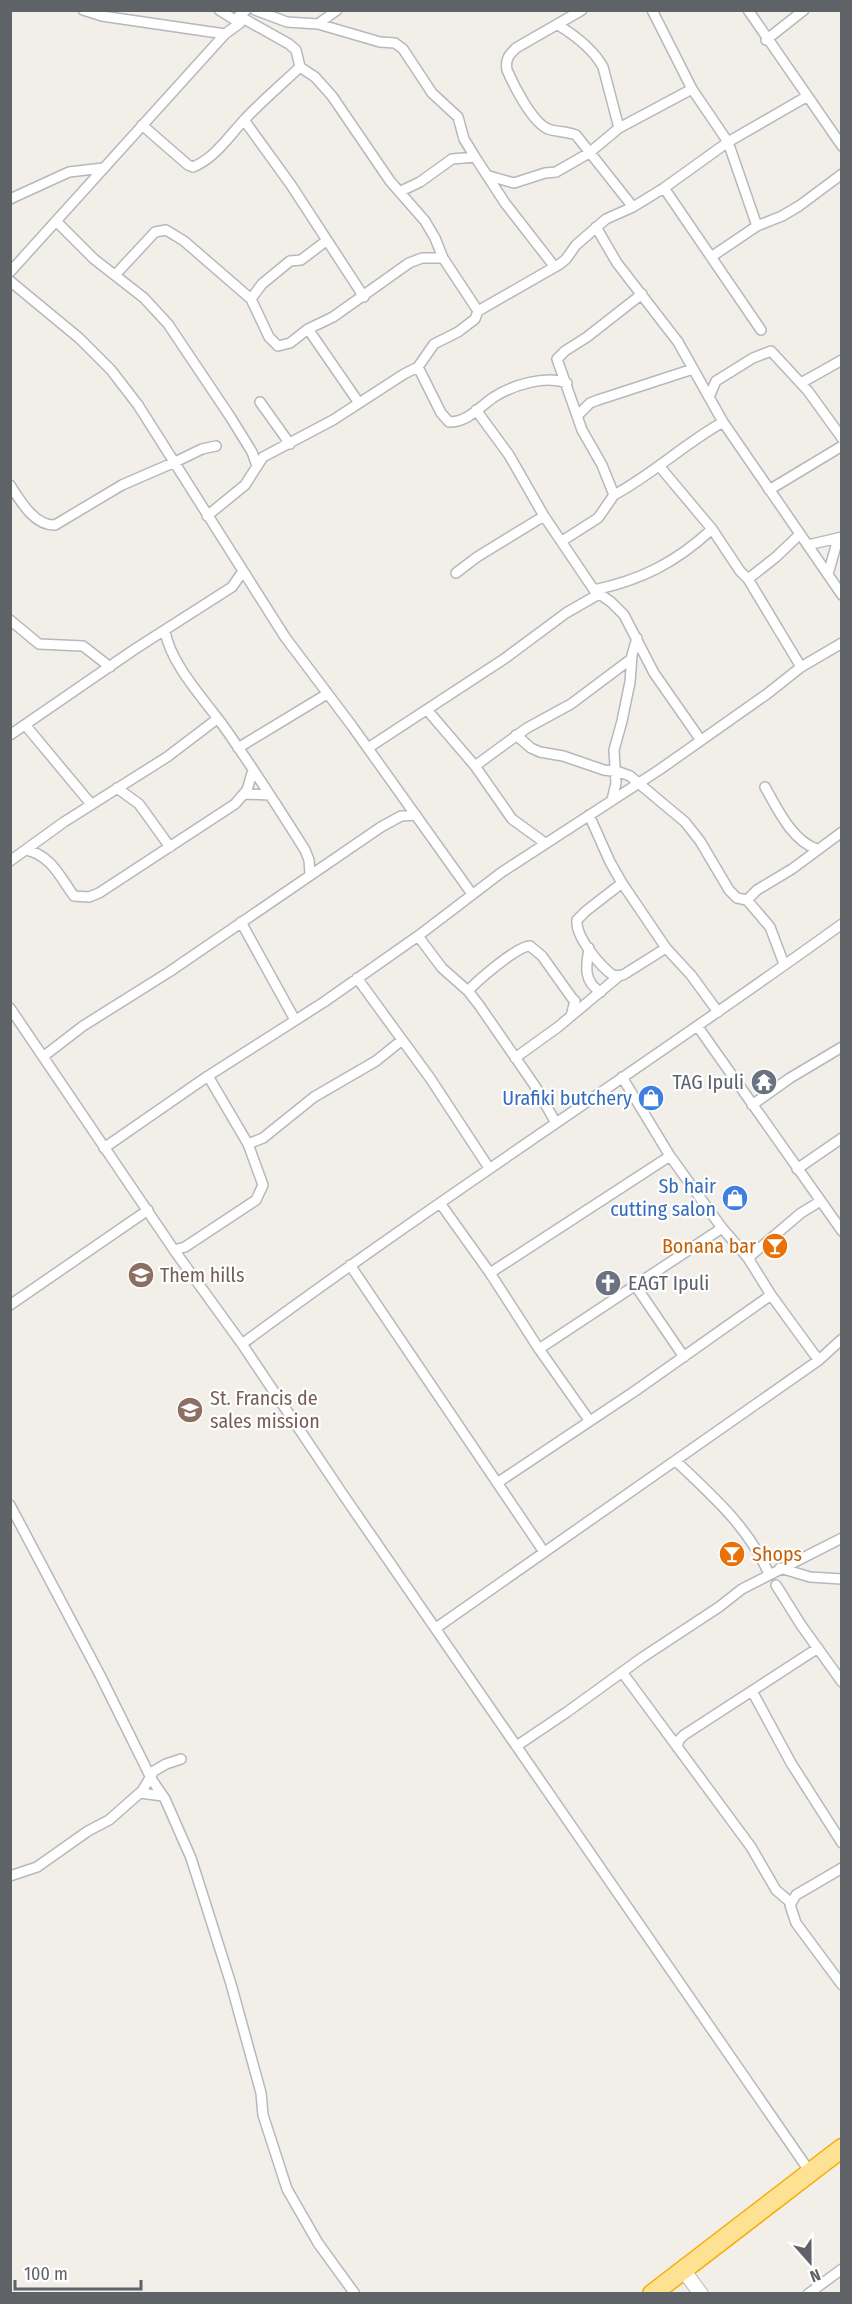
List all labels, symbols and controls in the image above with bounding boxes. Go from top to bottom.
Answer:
temple icon: TAG Ipuli [749,1067,779,1097]
place label: TAG Ipuli [673,1070,744,1094]
shop icon: Urafiki butchery [636,1083,666,1113]
place label: Urafiki butchery [502,1086,632,1110]
place label: Sb hair cutting salon [610,1174,716,1221]
shop icon: Sb hair cutting salon [720,1183,750,1213]
bar icon: Bonana bar [760,1231,790,1261]
place label: Bonana bar [662,1234,756,1258]
school or university icon: Them hills [126,1260,156,1290]
place label: Them hills [160,1263,244,1287]
church icon: EAGT Ipuli [593,1268,623,1298]
place label: EAGT Ipuli [628,1271,709,1295]
place label: St. Francis de sales mission [210,1386,320,1433]
school or university icon: St. Francis de sales mission [175,1395,205,1425]
bar icon: Shops [717,1539,747,1569]
place label: Shops [752,1542,802,1566]
north arrow [780,2232,840,2292]
scale bar [15,2253,141,2291]
text: 100 m [24,2263,68,2285]
text: N [807,2265,823,2286]

